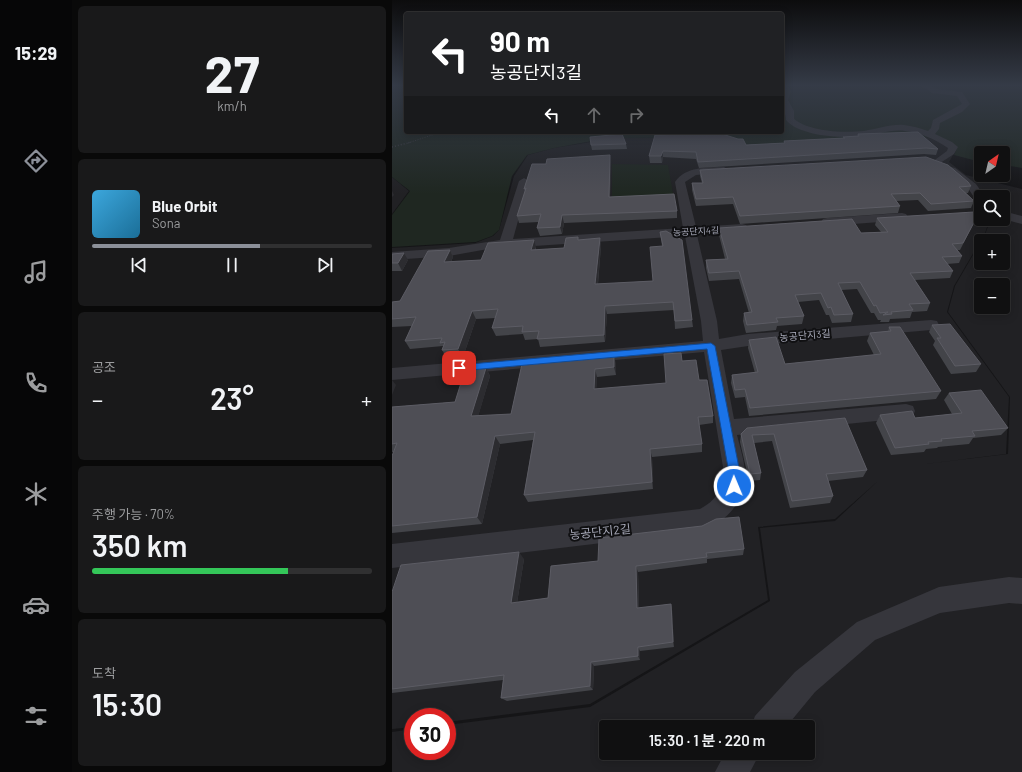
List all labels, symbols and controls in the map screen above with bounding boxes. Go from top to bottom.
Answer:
text: 90 m [490,24,550,58]
icon: left [424,28,476,80]
text: 27 [205,41,259,103]
text: 15:29 [15,42,57,64]
text: 농공단지3길 [490,61,582,83]
text: km/h [217,98,247,114]
icon: left [541,104,563,126]
icon: ahead [583,104,605,126]
icon: right [625,104,647,126]
north arrow [974,146,1010,182]
map controls [974,146,1010,314]
icon: directions [22,147,50,175]
button: search [974,190,1010,226]
text: Blue Orbit [152,197,217,215]
text: Sona [152,215,180,231]
street label: 농공단지4길 [673,224,719,238]
button: + [974,234,1010,270]
icon: previous [128,254,150,276]
icon: pause [221,254,243,276]
icon: next [314,254,336,276]
icon: music [22,258,50,286]
button: − [974,278,1010,314]
street label: 농공단지3길 [779,327,831,343]
pin [442,351,476,385]
icon: arrive [448,357,470,379]
text: 공조 [92,359,116,375]
icon: phone [22,369,50,397]
text: 23° [210,380,254,416]
text: − [92,386,103,412]
text: + [361,386,372,412]
position arrow [713,465,755,507]
icon: climate [22,480,50,508]
text: 주행 가능 · 70% [92,506,175,522]
street label: 농공단지2길 [569,521,631,541]
text: 350 km [92,527,187,563]
icon: car [22,591,50,619]
text: 도착 [92,665,116,681]
text: 15:30 [92,686,162,722]
icon: filters [22,702,50,730]
speed limit sign: 30 [404,708,456,760]
text: 15:30 · 1 분 · 220 m [649,731,765,749]

